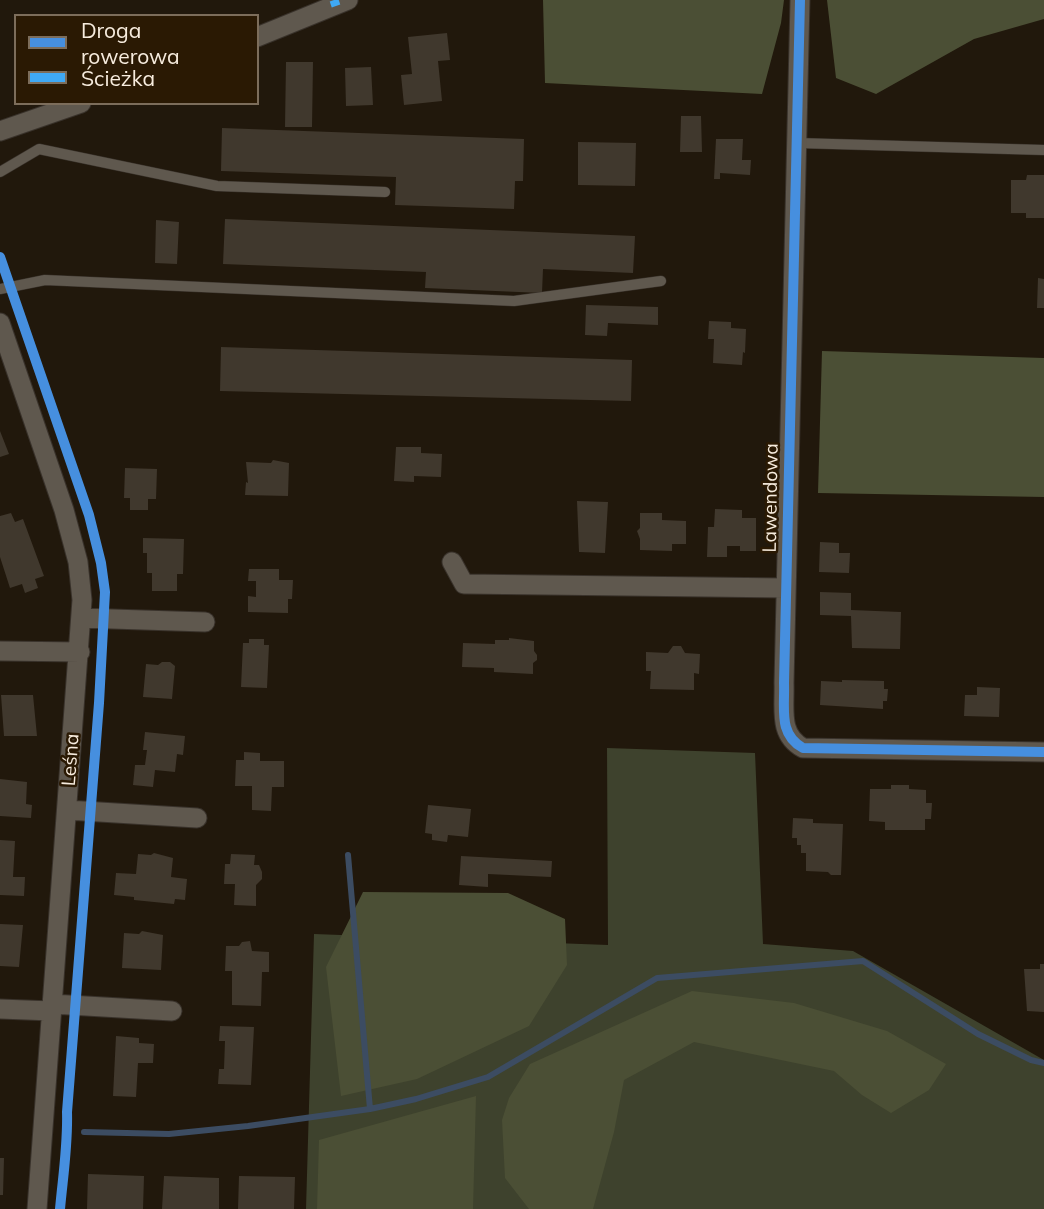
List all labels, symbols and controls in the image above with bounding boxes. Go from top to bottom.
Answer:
legend [14,14,259,105]
text: Droga rowerowa [81,17,180,69]
text: Ścieżka [81,65,155,91]
street label: Lawendowa [759,443,783,553]
street label: Leśna [58,733,84,787]

